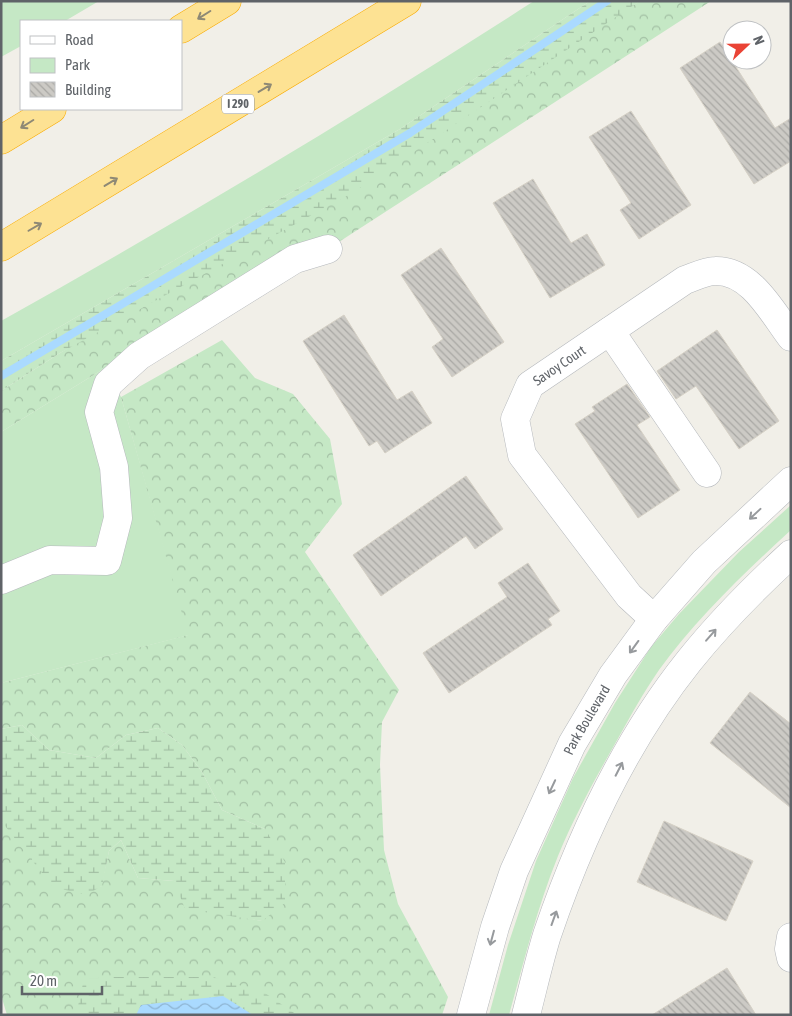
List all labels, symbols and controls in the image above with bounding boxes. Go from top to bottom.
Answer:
one-way arrow [197,10,211,21]
legend [20,20,182,110]
north arrow [722,20,772,70]
text: Road [65,31,94,48]
text: N [750,33,768,47]
text: Park [65,56,90,73]
text: Building [65,81,111,98]
one-way arrow [257,83,271,93]
road number: I 290 [222,95,254,114]
one-way arrow [20,120,34,130]
one-way arrow [104,177,118,187]
one-way arrow [28,222,42,232]
street label: Savoy Court [530,342,588,389]
one-way arrow [748,508,761,520]
one-way arrow [705,629,717,642]
one-way arrow [628,640,639,653]
street label: Park Boulevard [560,682,613,757]
one-way arrow [614,761,624,776]
one-way arrow [547,779,556,794]
one-way arrow [550,910,559,926]
one-way arrow [487,929,497,945]
scale bar [22,964,102,996]
text: 20 m [30,972,57,989]

